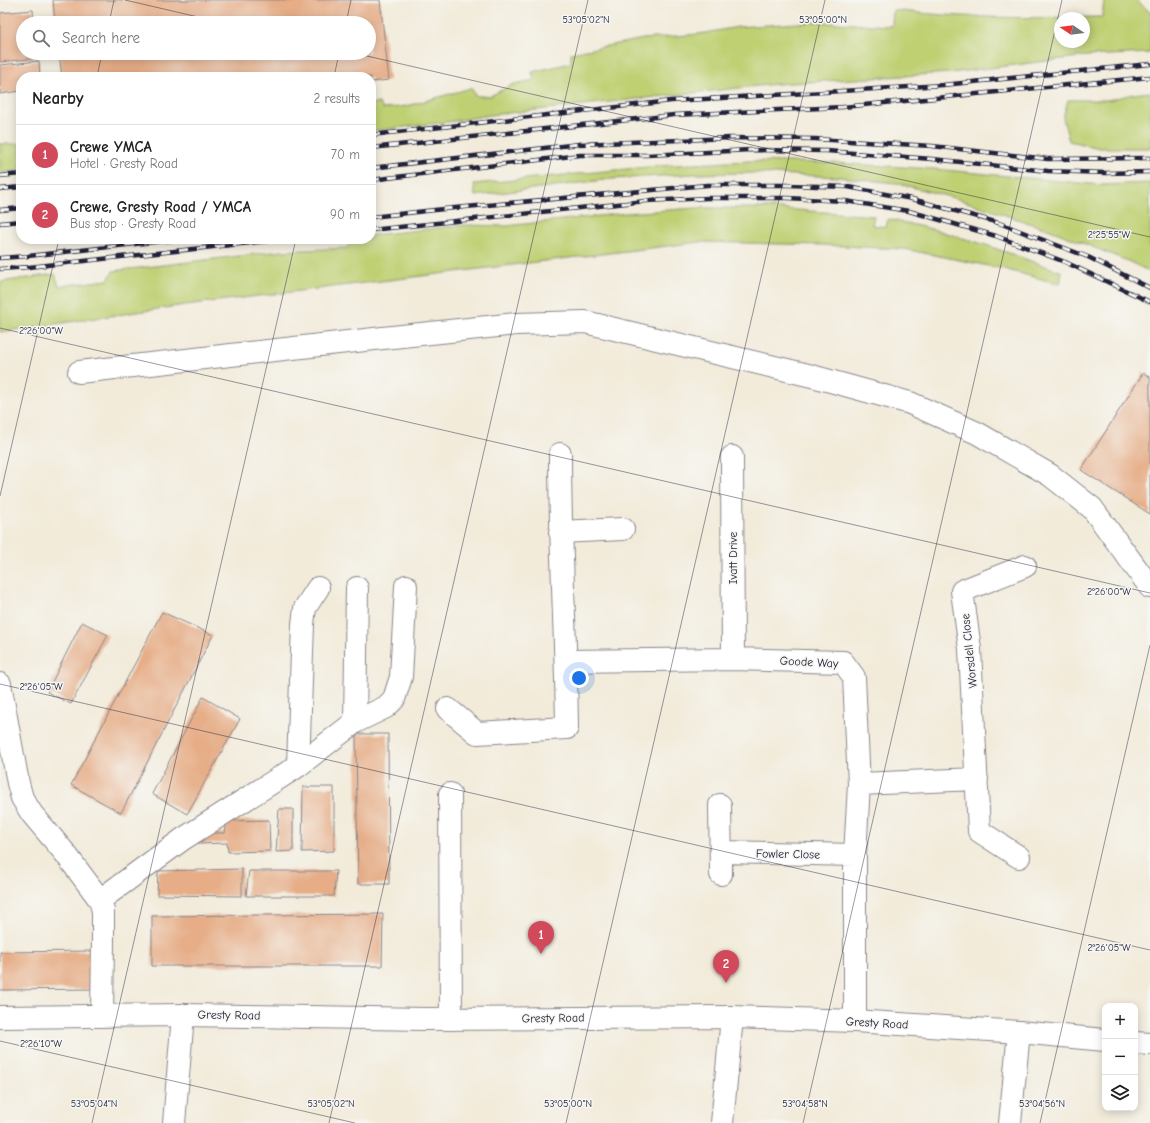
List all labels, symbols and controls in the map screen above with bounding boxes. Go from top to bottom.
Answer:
north arrow [1054,12,1090,48]
text: 53°05'02"N [562,14,610,26]
text: 53°05'00"N [799,14,847,26]
search box [16,16,376,60]
icon: search [30,27,52,49]
text: Search here [62,29,140,47]
text: Nearby [32,89,83,108]
text: 2 results [313,91,360,106]
text: Crewe YMCA [70,138,152,156]
text: 1 [42,147,48,162]
text: 70 m [331,147,360,162]
text: Hotel · Gresty Road [70,156,178,171]
text: Crewe, Gresty Road / YMCA [70,198,251,216]
text: 2 [42,207,48,222]
text: 90 m [330,207,360,222]
text: Bus stop · Gresty Road [70,216,196,231]
text: 2°25'55"W [1088,229,1131,241]
text: 2°26'00"W [19,325,63,337]
street label: Ivatt Drive [726,532,740,584]
text: 2°26'00"W [1087,586,1131,598]
street label: Worsdell Close [958,613,980,689]
street label: Goode Way [779,653,839,671]
your location [569,668,589,688]
text: 2°26'05"W [19,681,63,693]
street label: Fowler Close [756,846,820,862]
pin: 1 [528,921,554,954]
text: 2°26'05"W [1087,942,1131,954]
pin: 2 [713,950,739,983]
map controls [1102,1003,1138,1111]
button: + [1102,1003,1138,1039]
street label: Gresty Road [197,1007,261,1023]
street label: Gresty Road [521,1010,585,1026]
street label: Gresty Road [845,1014,909,1032]
text: 2°26'10"W [20,1038,62,1050]
button: − [1102,1039,1138,1075]
button: layers [1102,1075,1138,1111]
text: 53°05'04"N [71,1098,117,1110]
text: 53°05'02"N [307,1098,355,1110]
text: 53°05'00"N [544,1098,592,1110]
text: 53°04'58"N [782,1098,828,1110]
text: 53°04'56"N [1019,1098,1065,1110]

